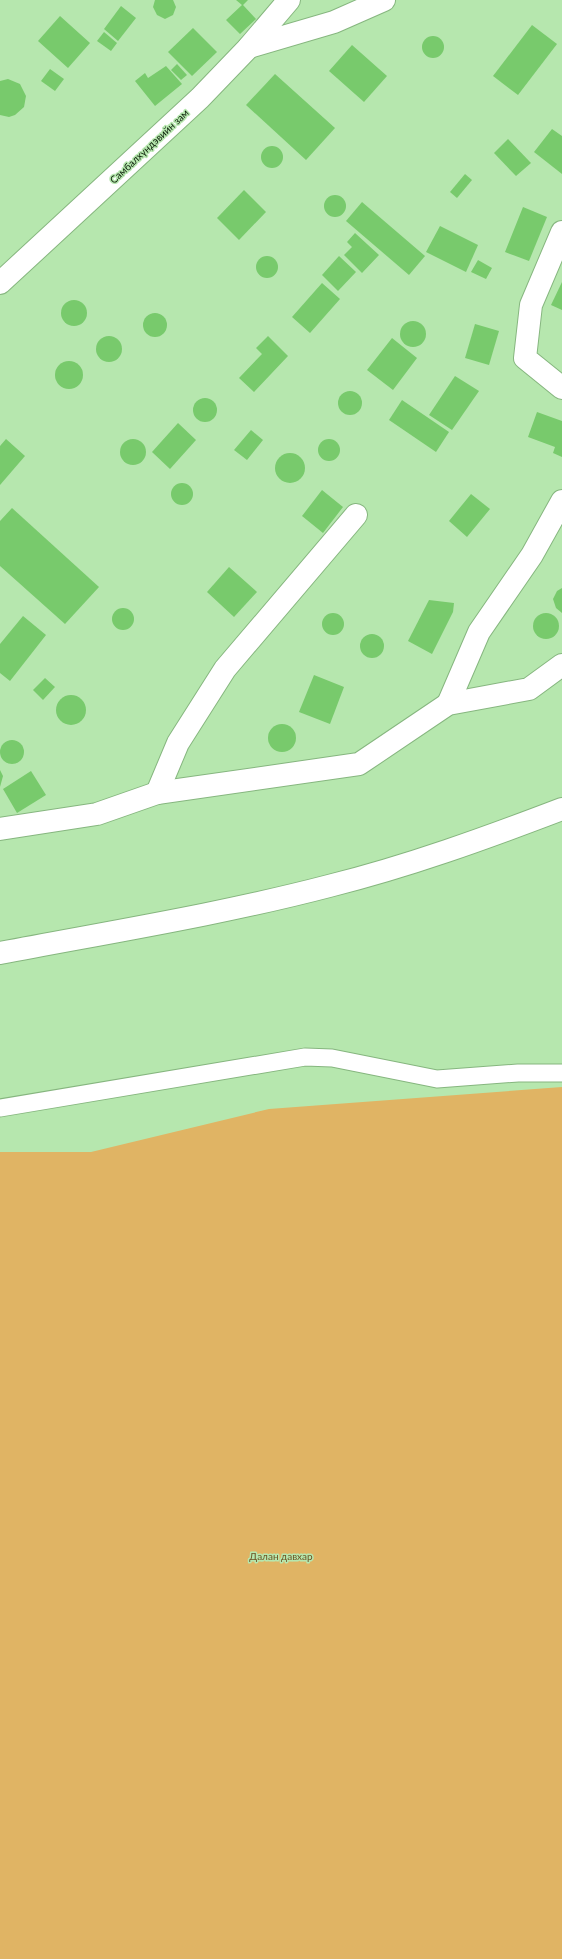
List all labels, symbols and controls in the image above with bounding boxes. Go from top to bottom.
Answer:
street label: Самбалхүндэвийн зам [107,106,191,186]
park label: Далан давхар [249,1550,313,1562]

